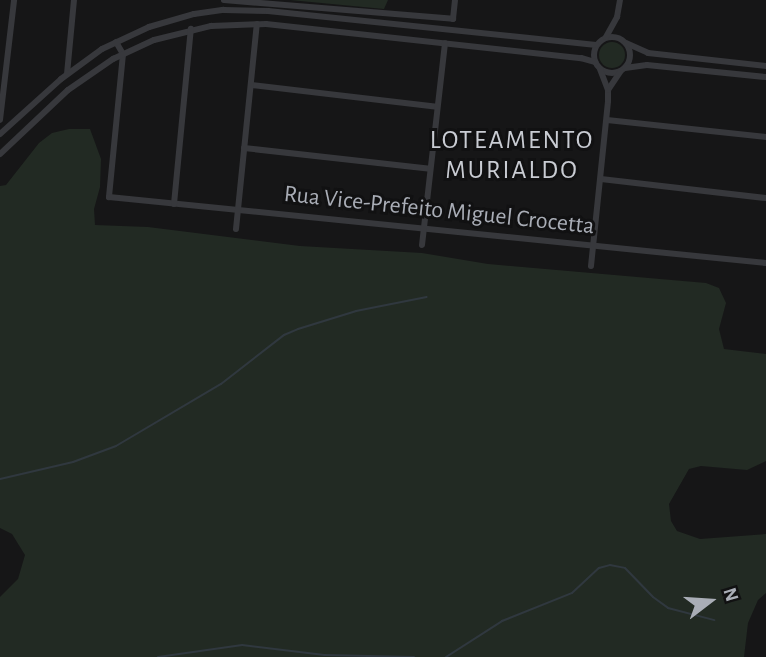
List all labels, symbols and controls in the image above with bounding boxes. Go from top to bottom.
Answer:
district label: LOTEAMENTO MURIALDO [431,125,593,186]
street label: Rua Vice-Prefeito Miguel Crocetta [282,180,596,242]
north arrow [675,566,745,636]
text: N [720,586,742,604]

